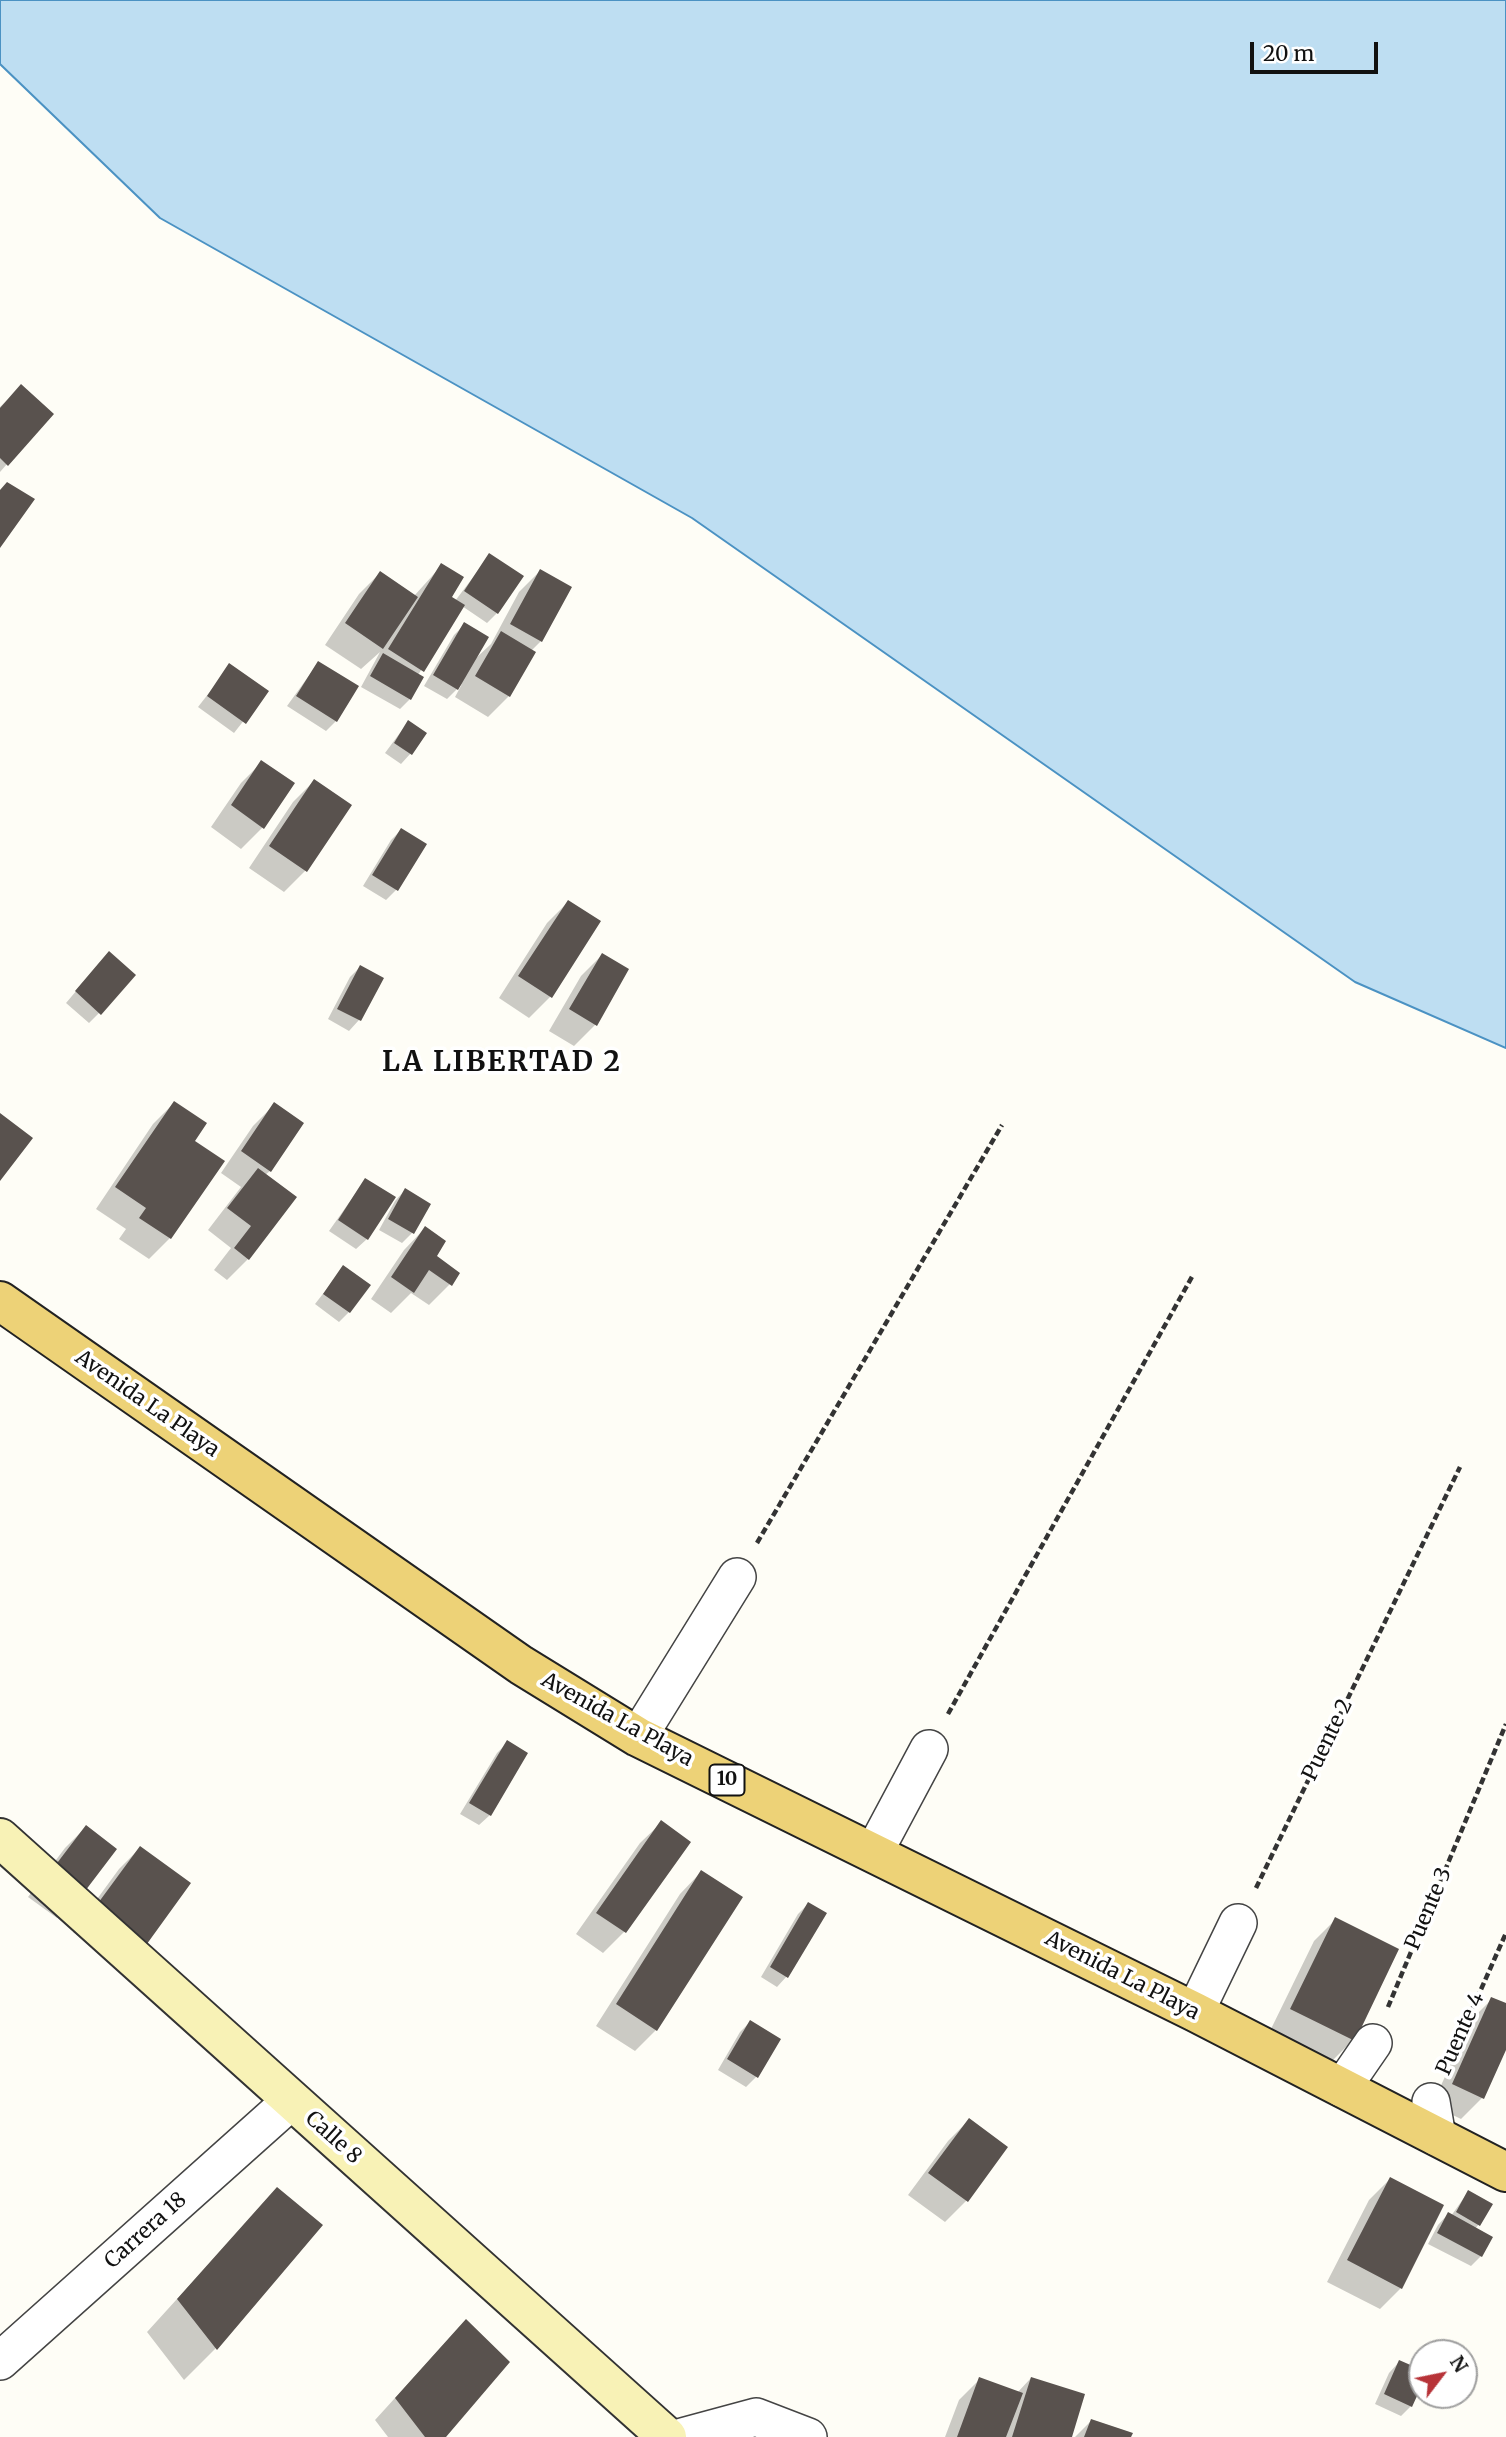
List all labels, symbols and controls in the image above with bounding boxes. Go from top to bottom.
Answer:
scale bar [1254,28,1382,72]
text: 20 m [1263,40,1314,67]
district label: LA LIBERTAD 2 [384,1046,620,1080]
street label: Avenida La Playa [70,1345,224,1463]
street label: Avenida La Playa [537,1668,697,1772]
street label: Puente 2 [1298,1695,1358,1785]
road number: 10 [710,1764,744,1796]
street label: Puente 3 [1400,1864,1458,1954]
street label: Avenida La Playa [1041,1926,1203,2026]
street label: Puente 4 [1432,1989,1490,2079]
street label: Calle 8 [300,2106,366,2170]
street label: Carrera 18 [100,2188,192,2274]
north arrow [1408,2339,1478,2409]
text: N [1445,2351,1473,2377]

